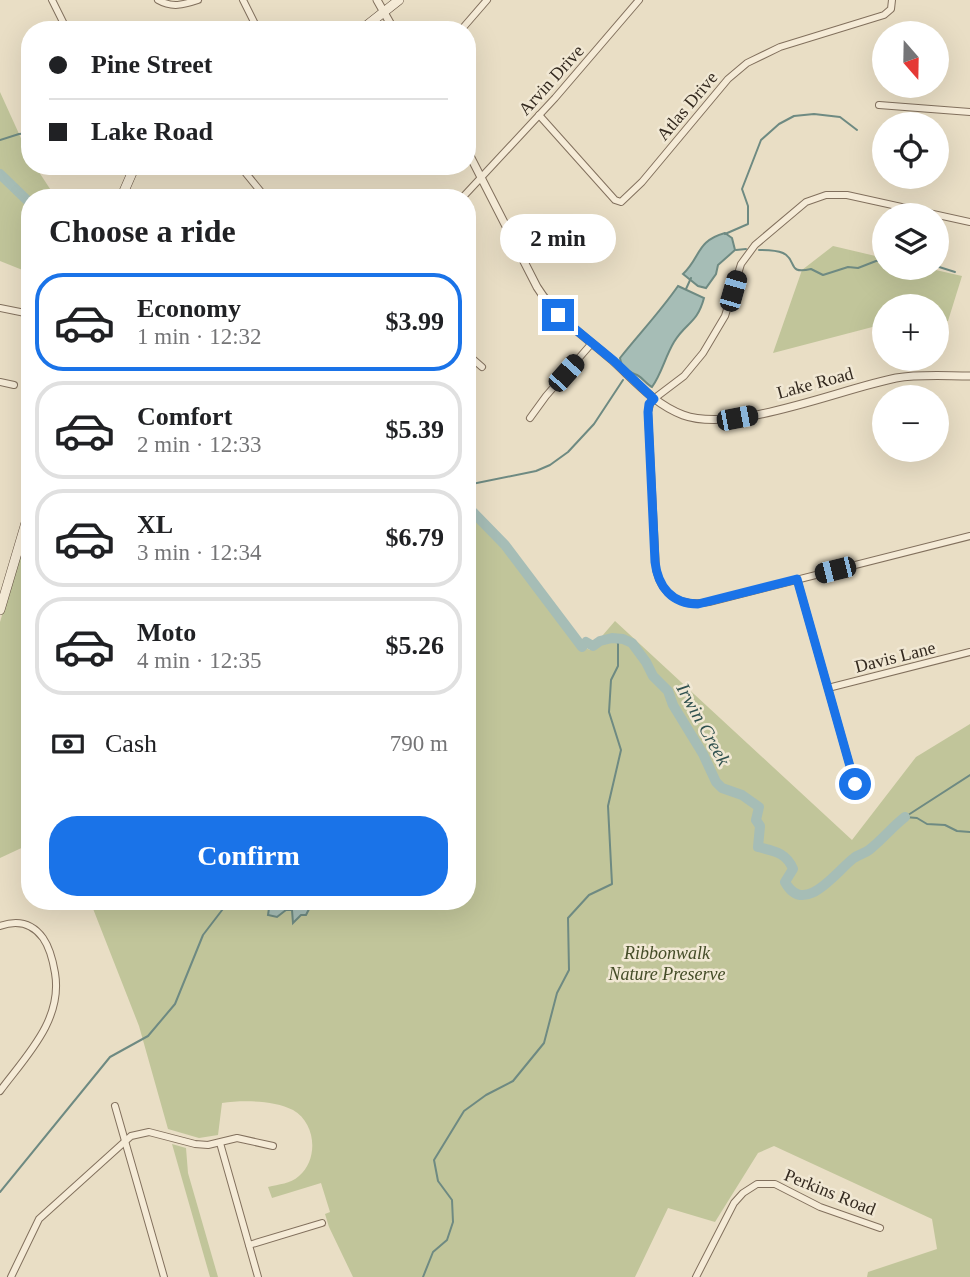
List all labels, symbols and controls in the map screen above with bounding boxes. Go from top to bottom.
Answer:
north arrow [872,21,948,98]
map controls [872,21,949,462]
street label: Arvin Drive [514,41,588,119]
text: Pine Street [91,50,213,79]
street label: Atlas Drive [653,68,721,144]
button: locate [872,112,949,189]
text: Lake Road [91,117,213,146]
button: layers [872,203,949,280]
text: Choose a ride [49,213,236,249]
callout: 2 min [500,214,616,262]
text: 2 min [530,226,586,251]
car [718,268,749,314]
icon: car [53,291,116,354]
text: Economy [137,294,241,323]
button: + [872,294,949,371]
route end [542,299,574,331]
text: $3.99 [386,307,444,336]
text: 1 min · 12:32 [137,324,262,349]
car [545,350,588,396]
street label: Lake Road [775,363,855,403]
button: − [872,385,949,462]
icon: car [53,399,116,462]
text: Comfort [137,402,232,431]
car [715,404,760,432]
text: $5.39 [386,415,444,444]
text: 2 min · 12:33 [137,432,262,457]
icon: car [53,507,116,570]
text: XL [137,510,173,539]
text: $6.79 [386,523,444,552]
text: 3 min · 12:34 [137,540,262,565]
car [813,555,858,585]
icon: car [53,615,116,678]
text: Moto [137,618,196,647]
text: $5.26 [386,631,444,660]
street label: Davis Lane [853,637,937,677]
text: 4 min · 12:35 [137,648,262,673]
water label: Irwin Creek [672,679,735,769]
icon: cash [49,725,87,763]
text: Cash [105,729,157,758]
text: 790 m [390,731,448,756]
route start [839,768,871,800]
button: Confirm [49,816,448,896]
park label: Ribbonwalk Nature Preserve [607,943,726,984]
street label: Perkins Road [782,1165,878,1219]

